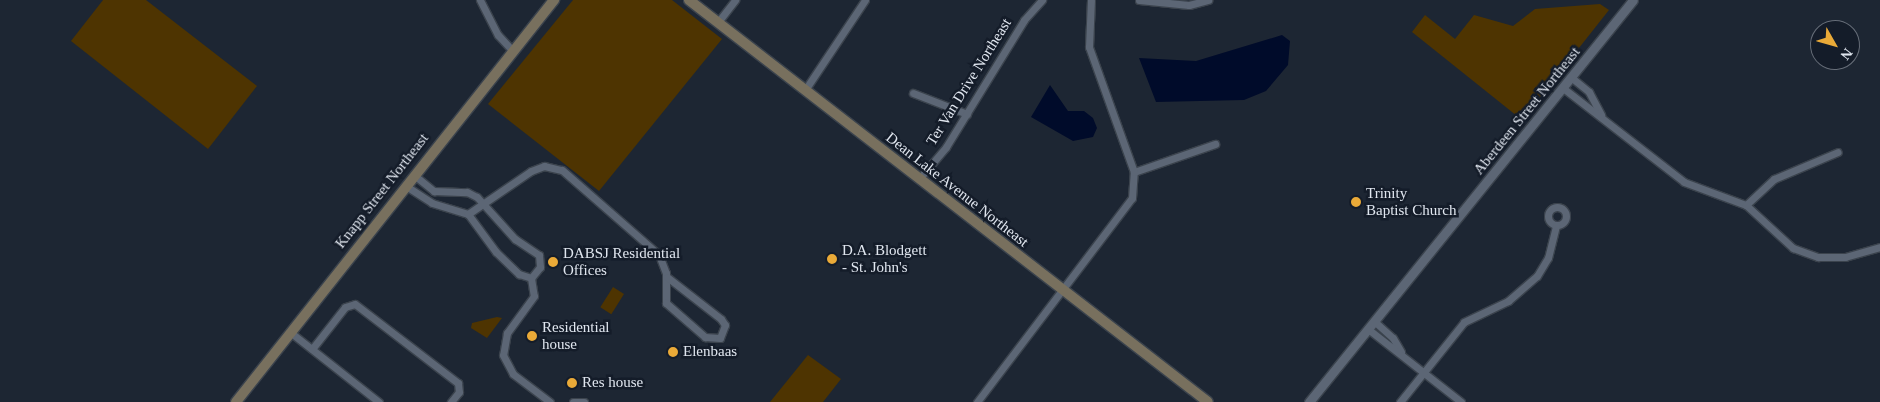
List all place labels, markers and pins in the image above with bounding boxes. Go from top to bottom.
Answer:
place label: Trinity Baptist Church [1366,184,1456,219]
marker: Trinity Baptist Church [1350,196,1362,208]
place label: D.A. Blodgett - St. John's [842,241,927,276]
place label: DABSJ Residential Offices [563,244,680,279]
marker: D.A. Blodgett - St. John's [826,253,838,265]
marker: DABSJ Residential Offices [547,256,559,268]
place label: Residential house [542,318,609,353]
marker: Residential house [526,330,538,342]
place label: Elenbaas [683,343,737,361]
marker: Elenbaas [667,346,679,358]
place label: Res house [582,374,643,392]
marker: Res house [566,377,578,389]

